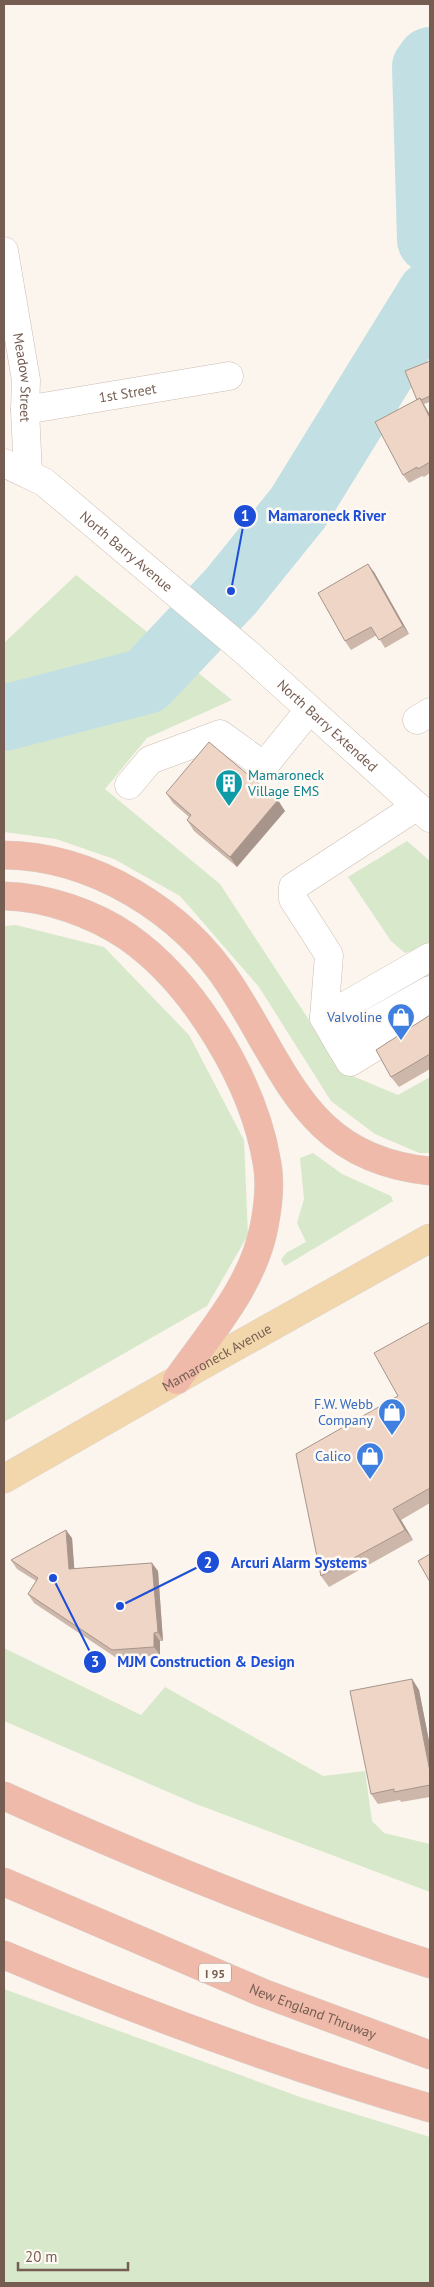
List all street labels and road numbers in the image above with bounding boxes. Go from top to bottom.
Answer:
street label: Meadow Street [9,332,35,423]
street label: 1st Street [98,379,158,407]
street label: North Barry Avenue [76,507,177,596]
street label: North Barry Extended [273,676,381,775]
street label: Mamaroneck Avenue [159,1319,275,1396]
road number: I 95 [199,1964,231,1982]
street label: New England Thruway [247,1979,379,2043]

